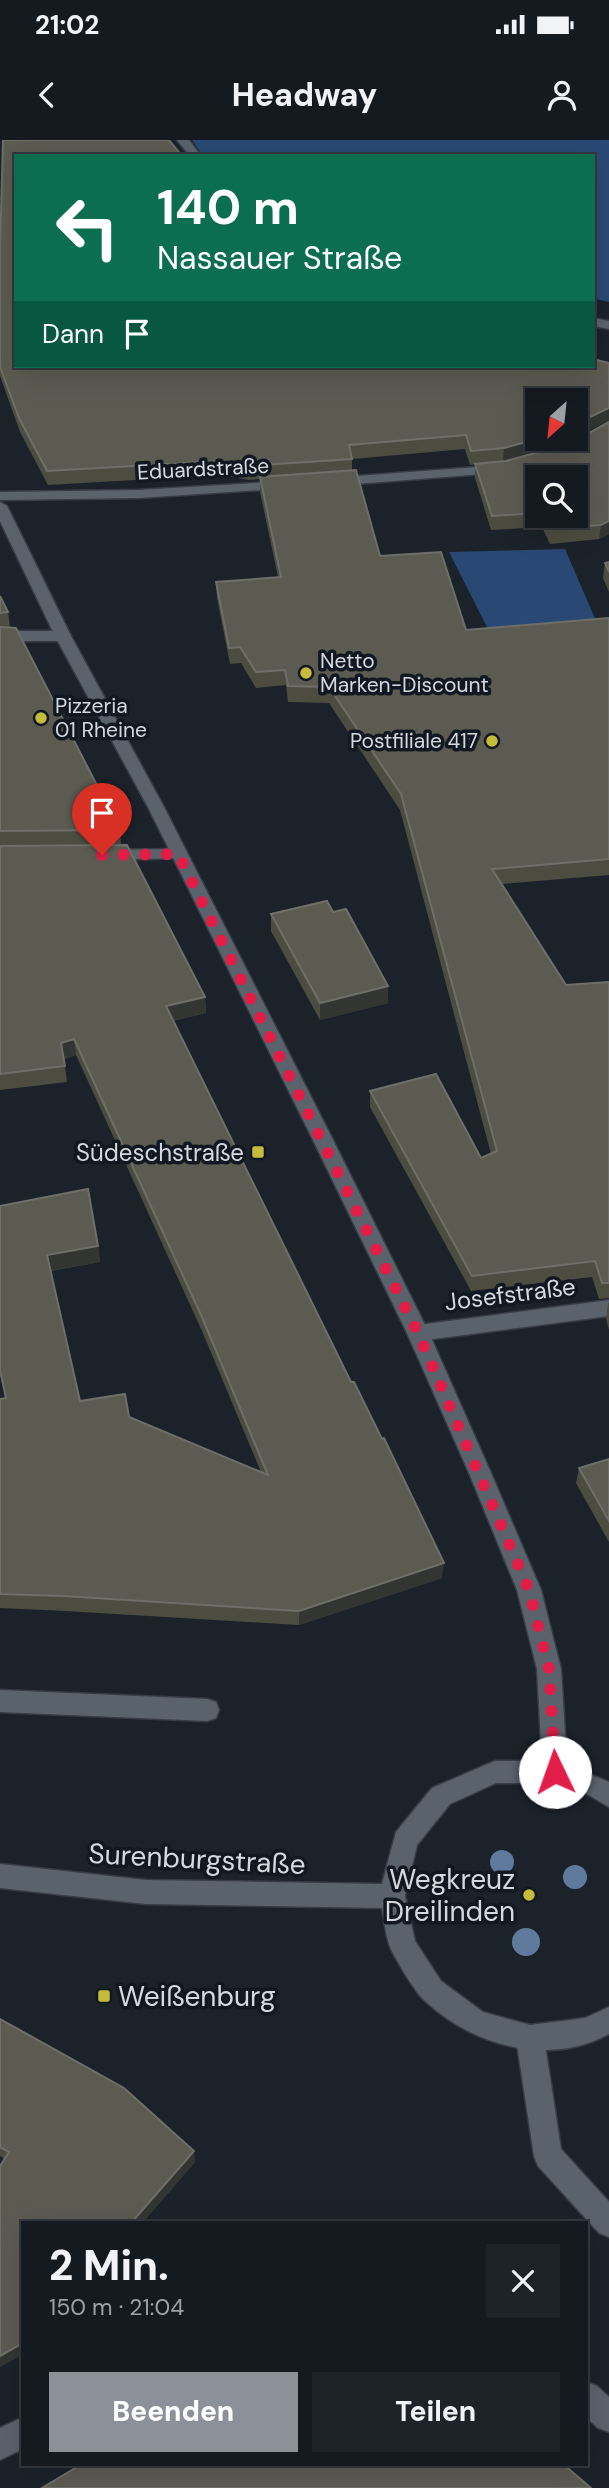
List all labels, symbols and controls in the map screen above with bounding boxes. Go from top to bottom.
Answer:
text: 21:02 [35,8,99,42]
text: Headway [232,74,377,116]
icon: back [28,76,66,114]
icon: person [543,76,581,114]
text: 140 m [157,175,299,239]
icon: left [42,182,133,273]
text: Nassauer Straße [157,237,402,279]
icon: arrive [118,315,156,353]
text: Dann [42,317,104,351]
north arrow [525,388,588,452]
map controls [525,388,588,528]
street label: Eduardstraße [136,452,270,486]
button: search [525,465,588,528]
place label: Netto Marken-Discount [320,647,489,699]
marker: Netto Marken-Discount [298,665,314,681]
place label: Pizzeria 01 Rheine [55,692,147,744]
marker: Pizzeria 01 Rheine [33,710,49,726]
place label: Postfiliale 417 [350,727,478,755]
marker: Postfiliale 417 [484,733,500,749]
pin [72,783,132,855]
icon: arrive [83,794,121,832]
place label: Südeschstraße [76,1137,244,1168]
marker: Südeschstraße [250,1144,266,1160]
street label: Josefstraße [443,1271,577,1317]
position arrow [518,1735,592,1809]
street label: Surenburgstraße [88,1835,306,1883]
place label: Wegkreuz Dreilinden [385,1861,515,1930]
marker: Wegkreuz Dreilinden [521,1887,537,1903]
place label: Weißenburg [118,1978,276,2015]
marker: Weißenburg [96,1988,112,2004]
text: 2 Min. [49,2238,169,2293]
button: close [486,2244,560,2318]
text: 150 m · 21:04 [49,2292,184,2322]
button: Beenden [49,2372,298,2452]
button: Teilen [312,2372,560,2452]

